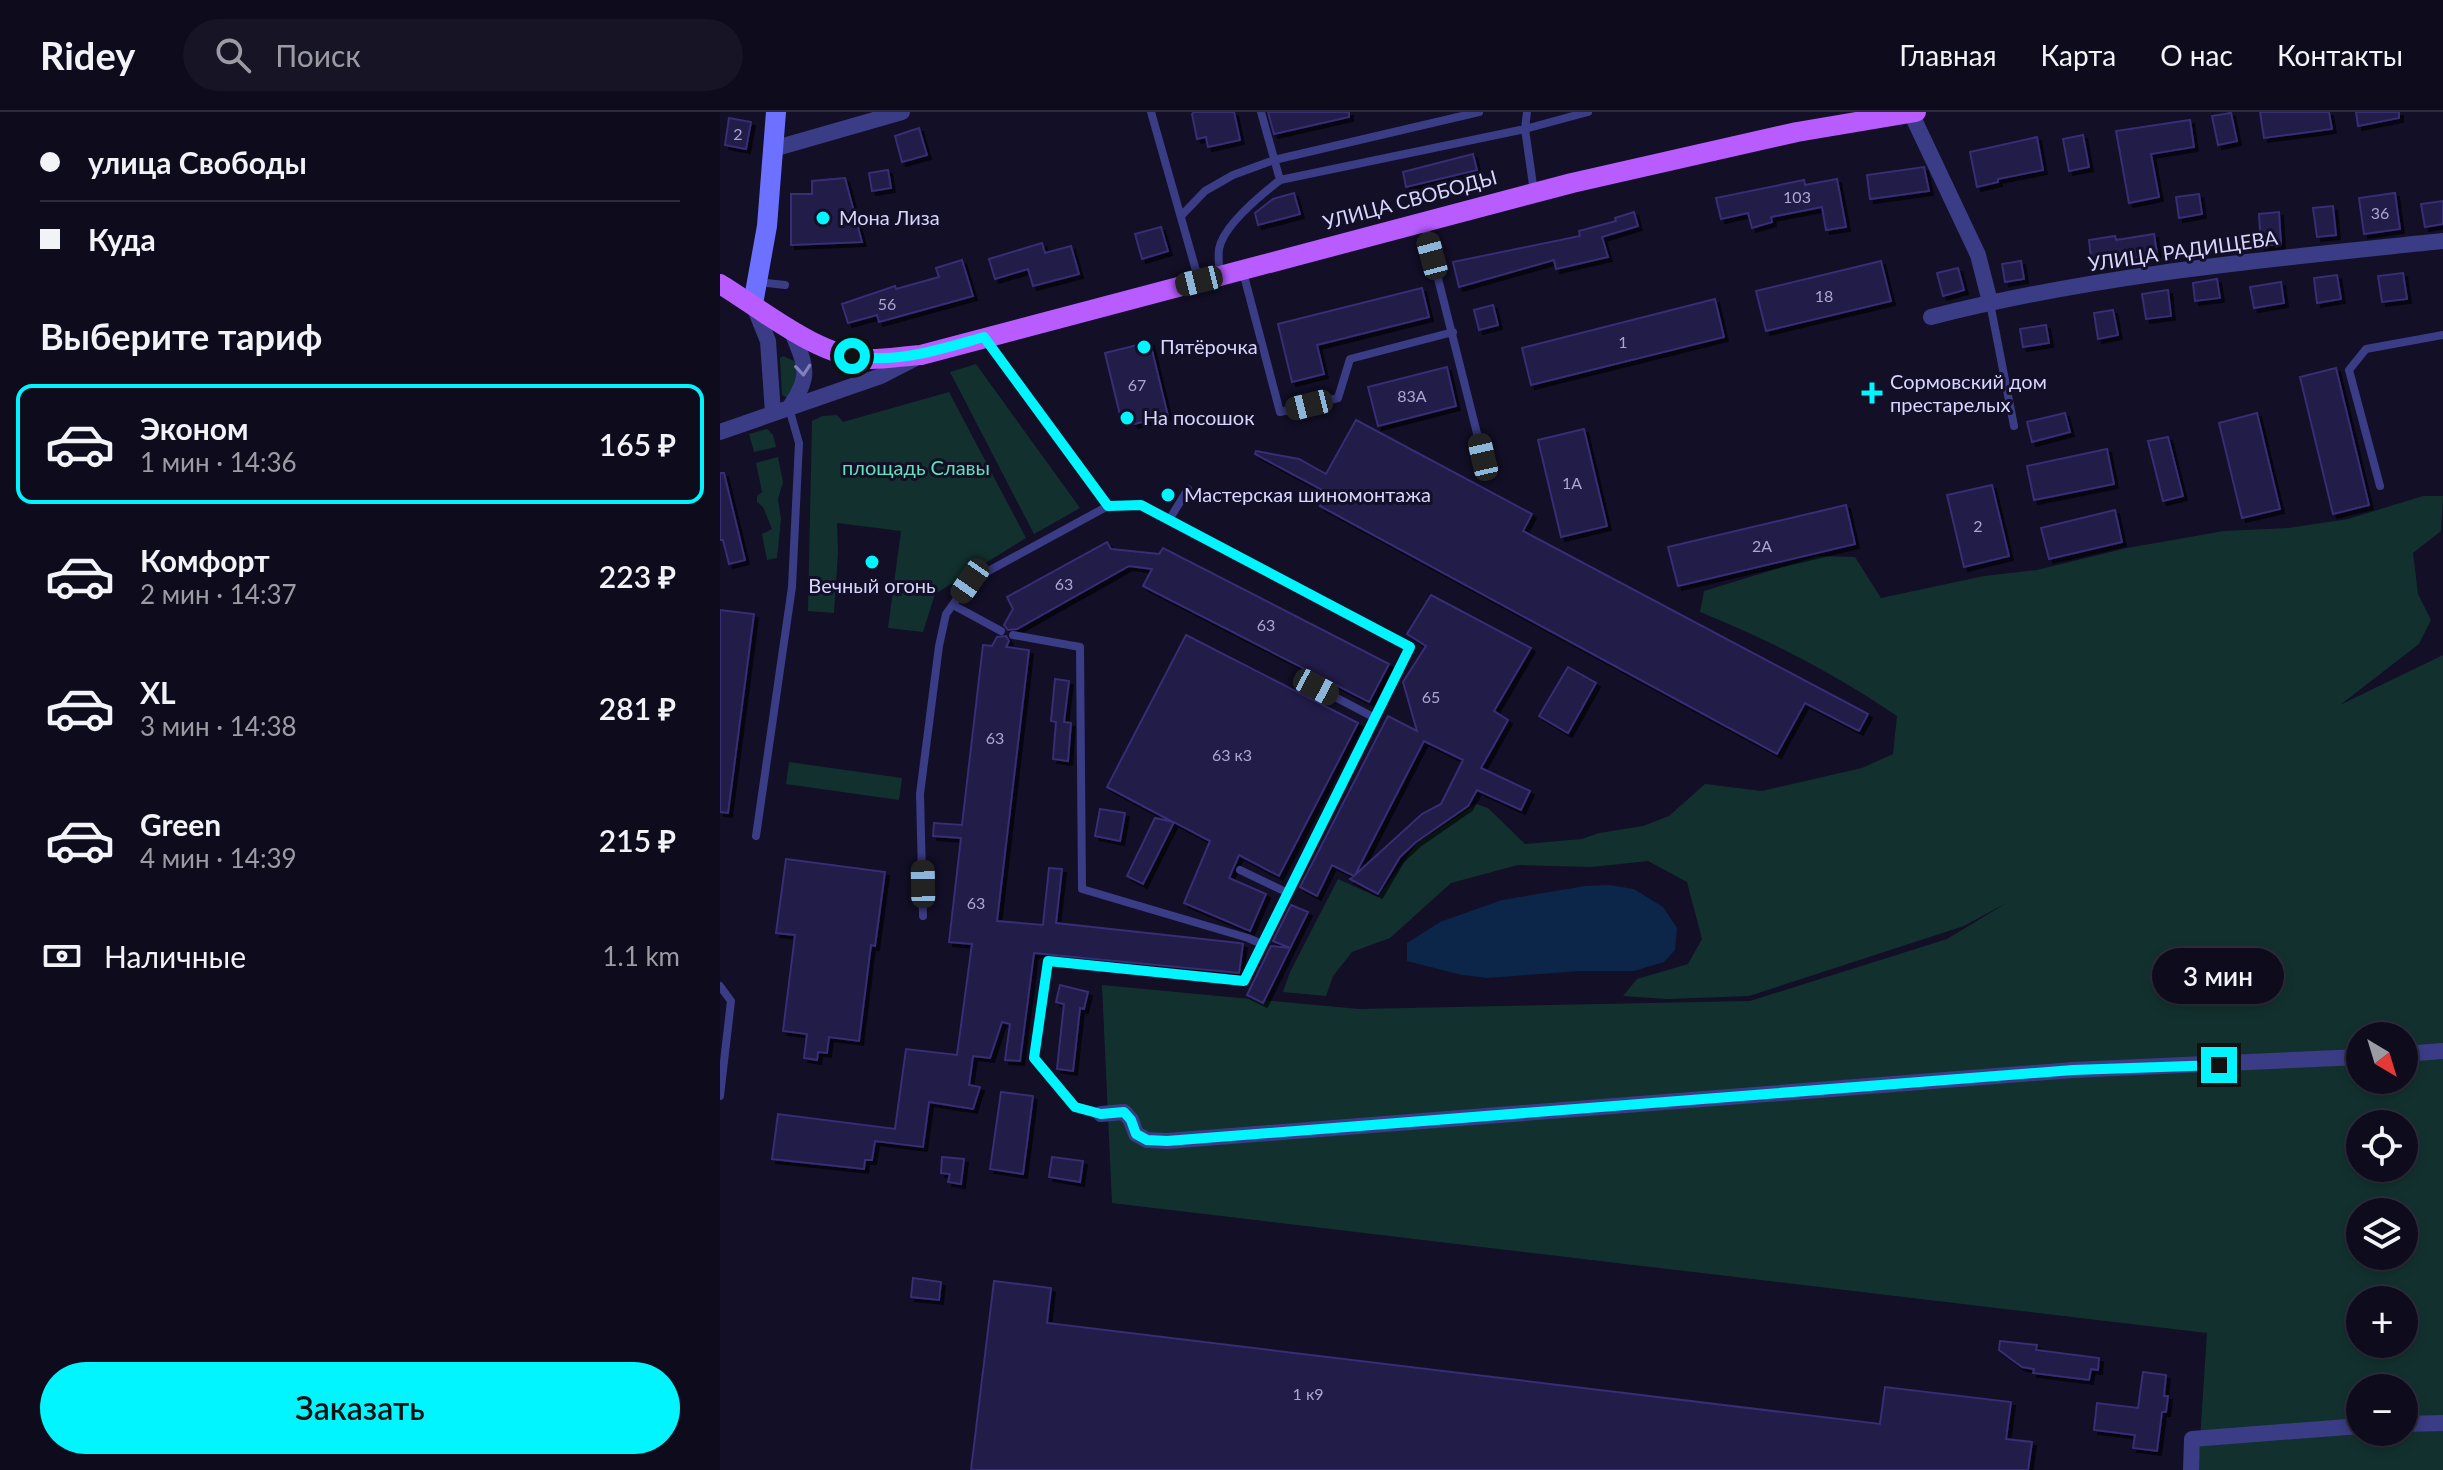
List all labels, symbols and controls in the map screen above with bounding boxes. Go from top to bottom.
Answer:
search box [183,19,743,91]
text: Ridey [40,32,135,78]
icon: search [211,33,255,77]
text: Поиск [275,37,361,73]
text: Главная [1899,38,1997,72]
text: Карта [2041,38,2116,72]
text: О нас [2160,38,2233,72]
text: Контакты [2277,38,2403,72]
house number: 2 [733,124,743,143]
text: улица Свободы [88,144,307,180]
street label: УЛИЦА СВОБОДЫ [1320,164,1499,234]
house number: 103 [1783,187,1811,206]
house number: 36 [2371,203,2389,222]
place label: Мона Лиза [839,205,940,229]
marker: Мона Лиза [814,209,832,227]
text: Куда [88,221,156,257]
street label: УЛИЦА РАДИЩЕВА [2086,225,2280,275]
car [1414,230,1450,282]
car [1173,264,1225,298]
house number: 18 [1815,286,1833,305]
house number: 56 [878,294,896,313]
text: Выберите тариф [40,314,322,358]
house number: 1 [1618,332,1628,351]
place label: Пятёрочка [1160,334,1258,358]
route start [834,338,870,374]
marker: Пятёрочка [1135,338,1153,356]
one-way arrow [794,363,811,376]
place label: Сормовский дом престарелых [1890,369,2047,416]
house number: 67 [1128,375,1146,394]
marker: Сормовский дом престарелых [1861,382,1883,404]
house number: 83А [1397,386,1427,405]
car [1283,388,1335,422]
place label: На посошок [1143,405,1255,429]
icon: car [44,408,116,480]
marker: На посошок [1118,409,1136,427]
text: Эконом [140,410,249,446]
text: 165 ₽ [599,426,676,462]
car [1466,431,1500,483]
text: 1 мин · 14:36 [140,446,297,478]
park label: площадь Славы [842,455,990,479]
house number: 1А [1562,473,1582,492]
place label: Мастерская шиномонтажа [1184,482,1431,506]
marker: Мастерская шиномонтажа [1159,486,1177,504]
house number: 2 [1973,516,1983,535]
house number: 2А [1752,536,1772,555]
icon: car [44,540,116,612]
text: Комфорт [140,542,270,578]
marker: Вечный огонь [863,553,881,571]
car [946,554,994,608]
text: 223 ₽ [599,558,676,594]
place label: Вечный огонь [808,573,936,597]
house number: 63 [1055,574,1073,593]
text: 2 мин · 14:37 [140,578,297,610]
house number: 63 [1257,615,1275,634]
car [1289,665,1343,709]
icon: car [44,672,116,744]
text: XL [140,674,176,710]
house number: 65 [1422,687,1440,706]
text: 281 ₽ [599,690,676,726]
text: 3 мин · 14:38 [140,710,297,742]
house number: 63 [986,728,1004,747]
house number: 63 к3 [1212,745,1252,764]
icon: car [44,804,116,876]
text: Green [140,806,221,842]
text: 215 ₽ [599,822,676,858]
text: 4 мин · 14:39 [140,842,297,874]
car [911,860,935,908]
house number: 63 [967,893,985,912]
icon: cash [40,934,84,978]
text: Наличные [104,938,246,974]
text: 1.1 km [602,940,680,972]
callout: 3 мин [2153,949,2285,1005]
text: 3 мин [2183,960,2253,992]
north arrow [2346,1022,2418,1094]
map controls [2346,1022,2418,1446]
route end [2201,1047,2237,1083]
button: locate [2346,1110,2418,1182]
button: layers [2346,1198,2418,1270]
button: + [2346,1286,2418,1358]
button: Заказать [40,1362,680,1454]
button: − [2346,1374,2418,1446]
house number: 1 к9 [1293,1384,1323,1403]

